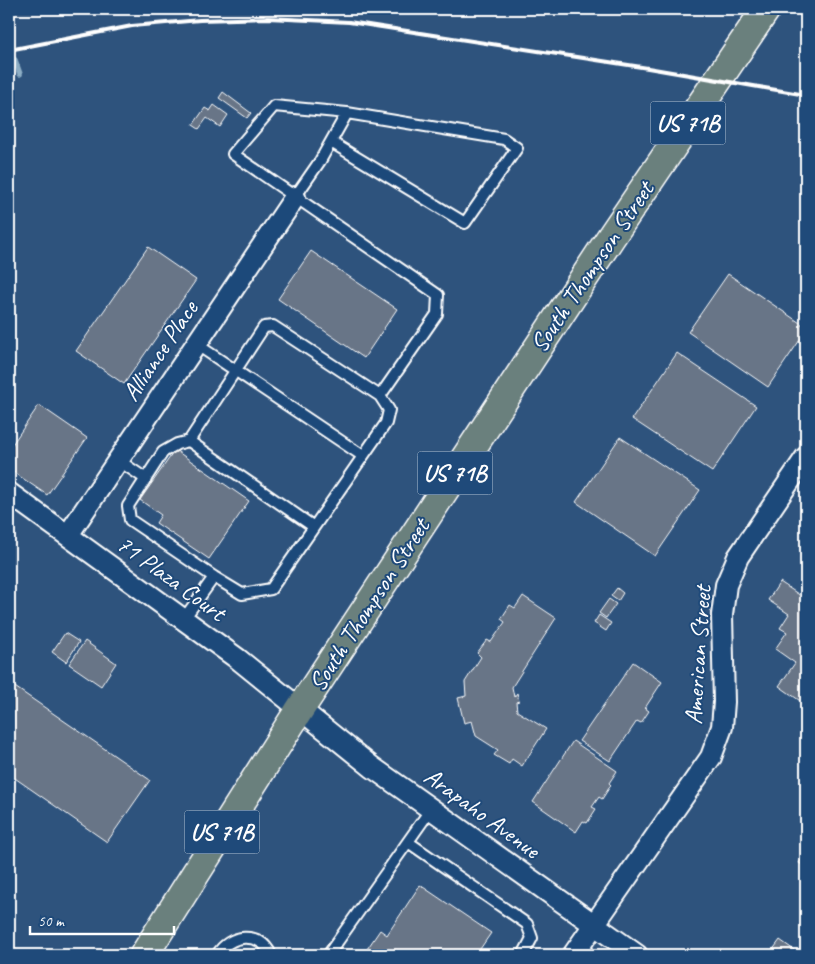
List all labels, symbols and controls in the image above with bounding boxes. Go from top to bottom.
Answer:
road number: US 71B [650,102,726,144]
street label: South Thompson Street [523,173,663,359]
street label: Alliance Place [115,293,206,407]
road number: US 71B [418,452,492,494]
street label: South Thompson Street [301,510,438,697]
street label: 71 Plaza Court [110,528,234,630]
street label: American Street [677,582,719,726]
street label: Arapaho Avenue [418,760,548,867]
road number: US 71B [184,810,260,854]
scale bar [30,904,174,936]
text: 50 m [38,912,65,931]

